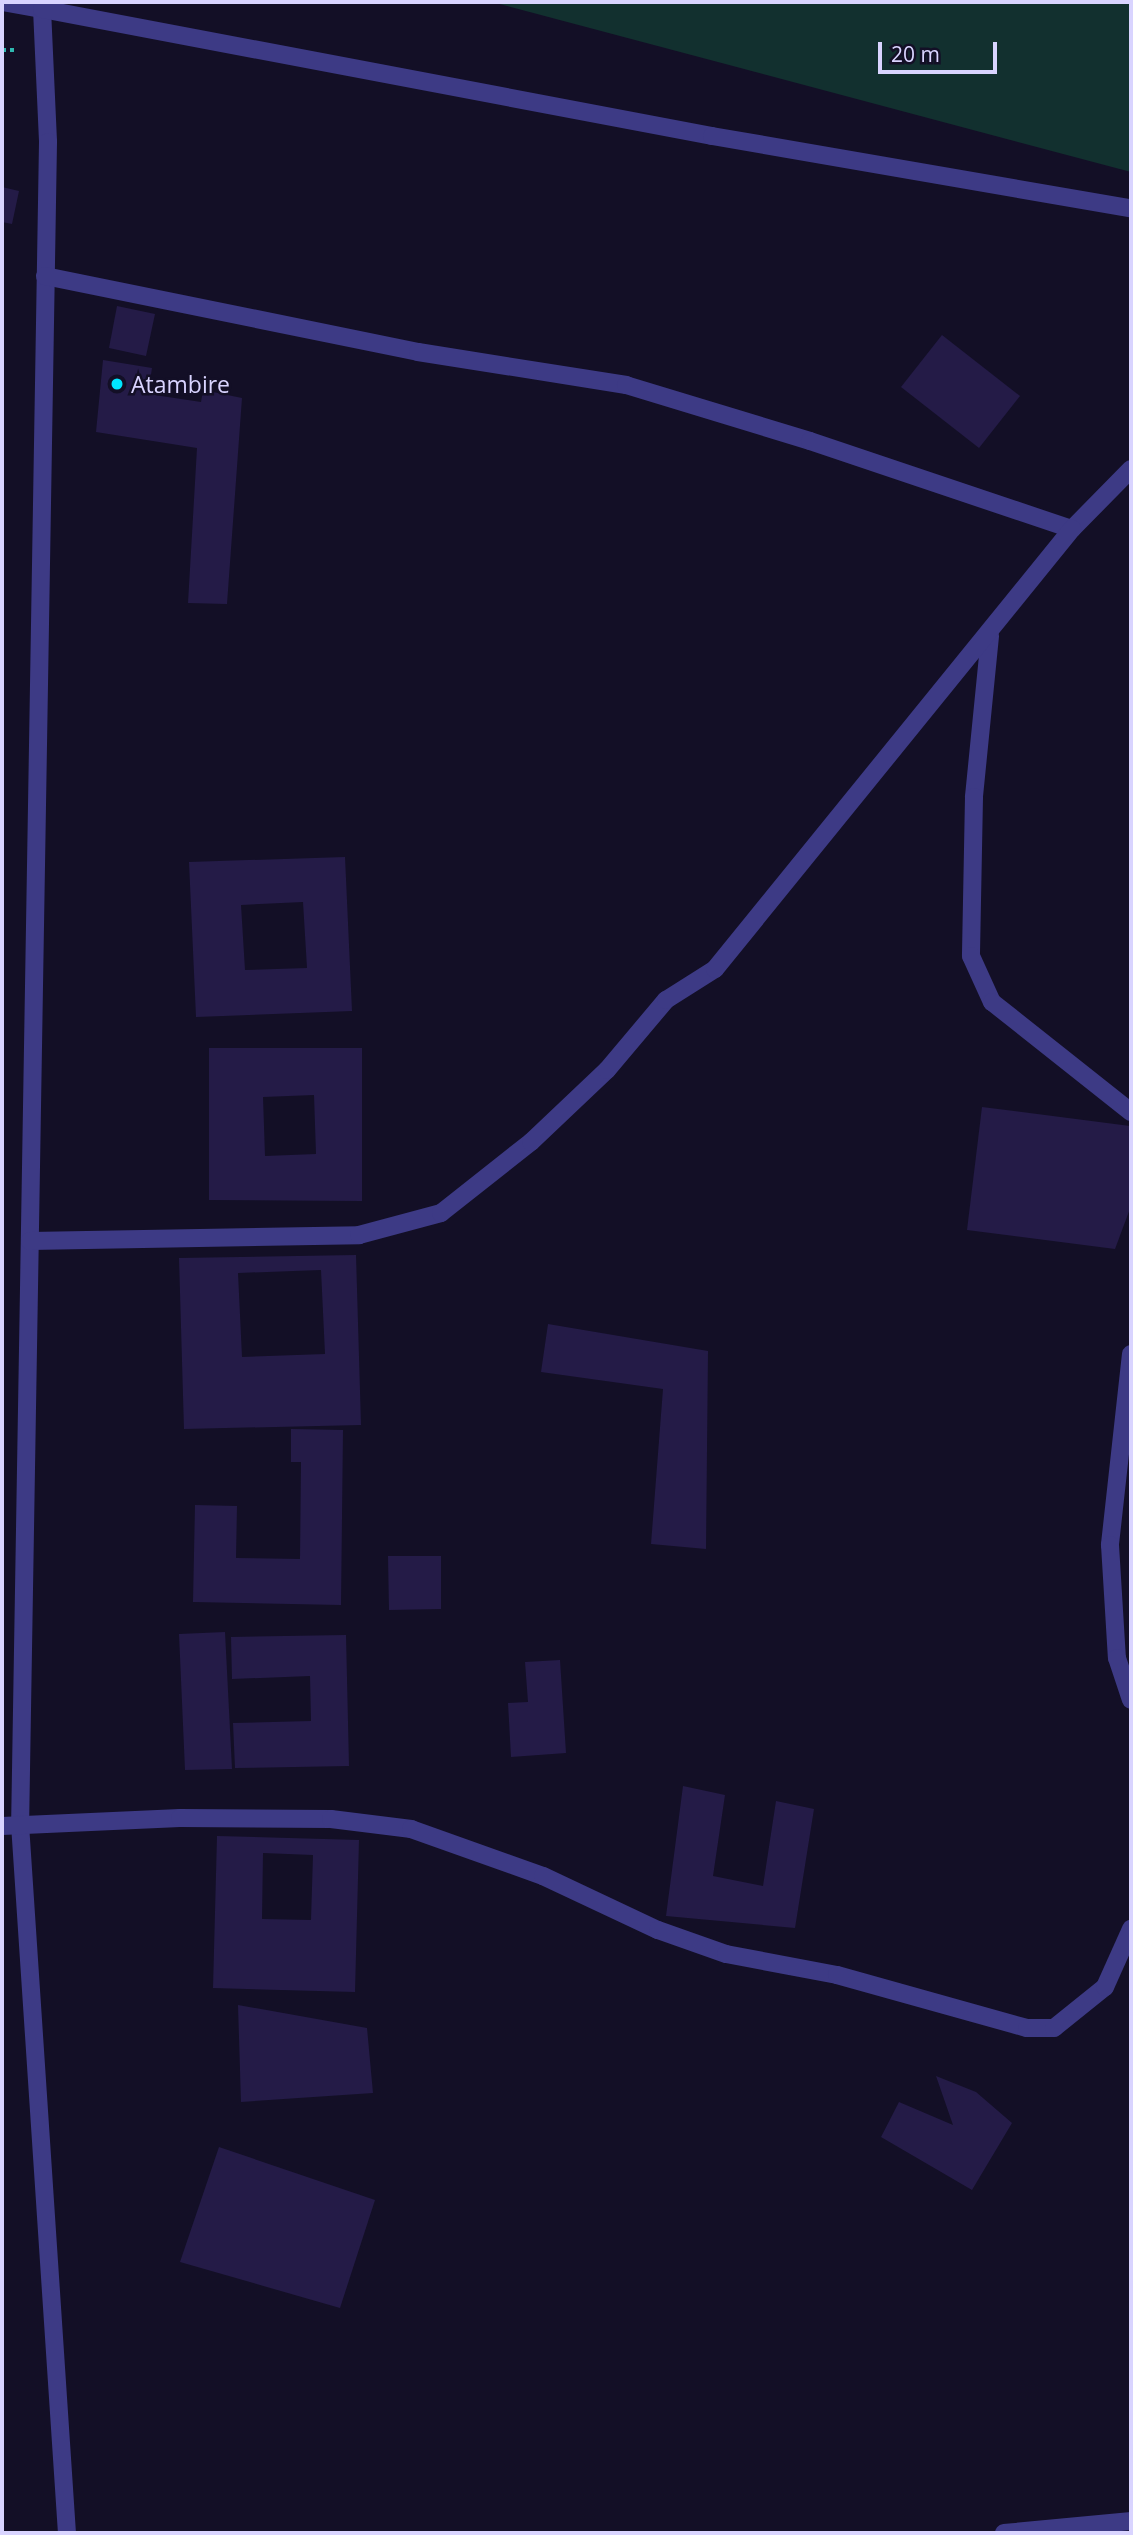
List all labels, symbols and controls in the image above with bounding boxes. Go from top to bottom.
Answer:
scale bar [881,28,1000,72]
text: 20 m [891,40,940,68]
place label: Atambire [131,370,230,398]
marker: Atambire [109,376,125,392]

